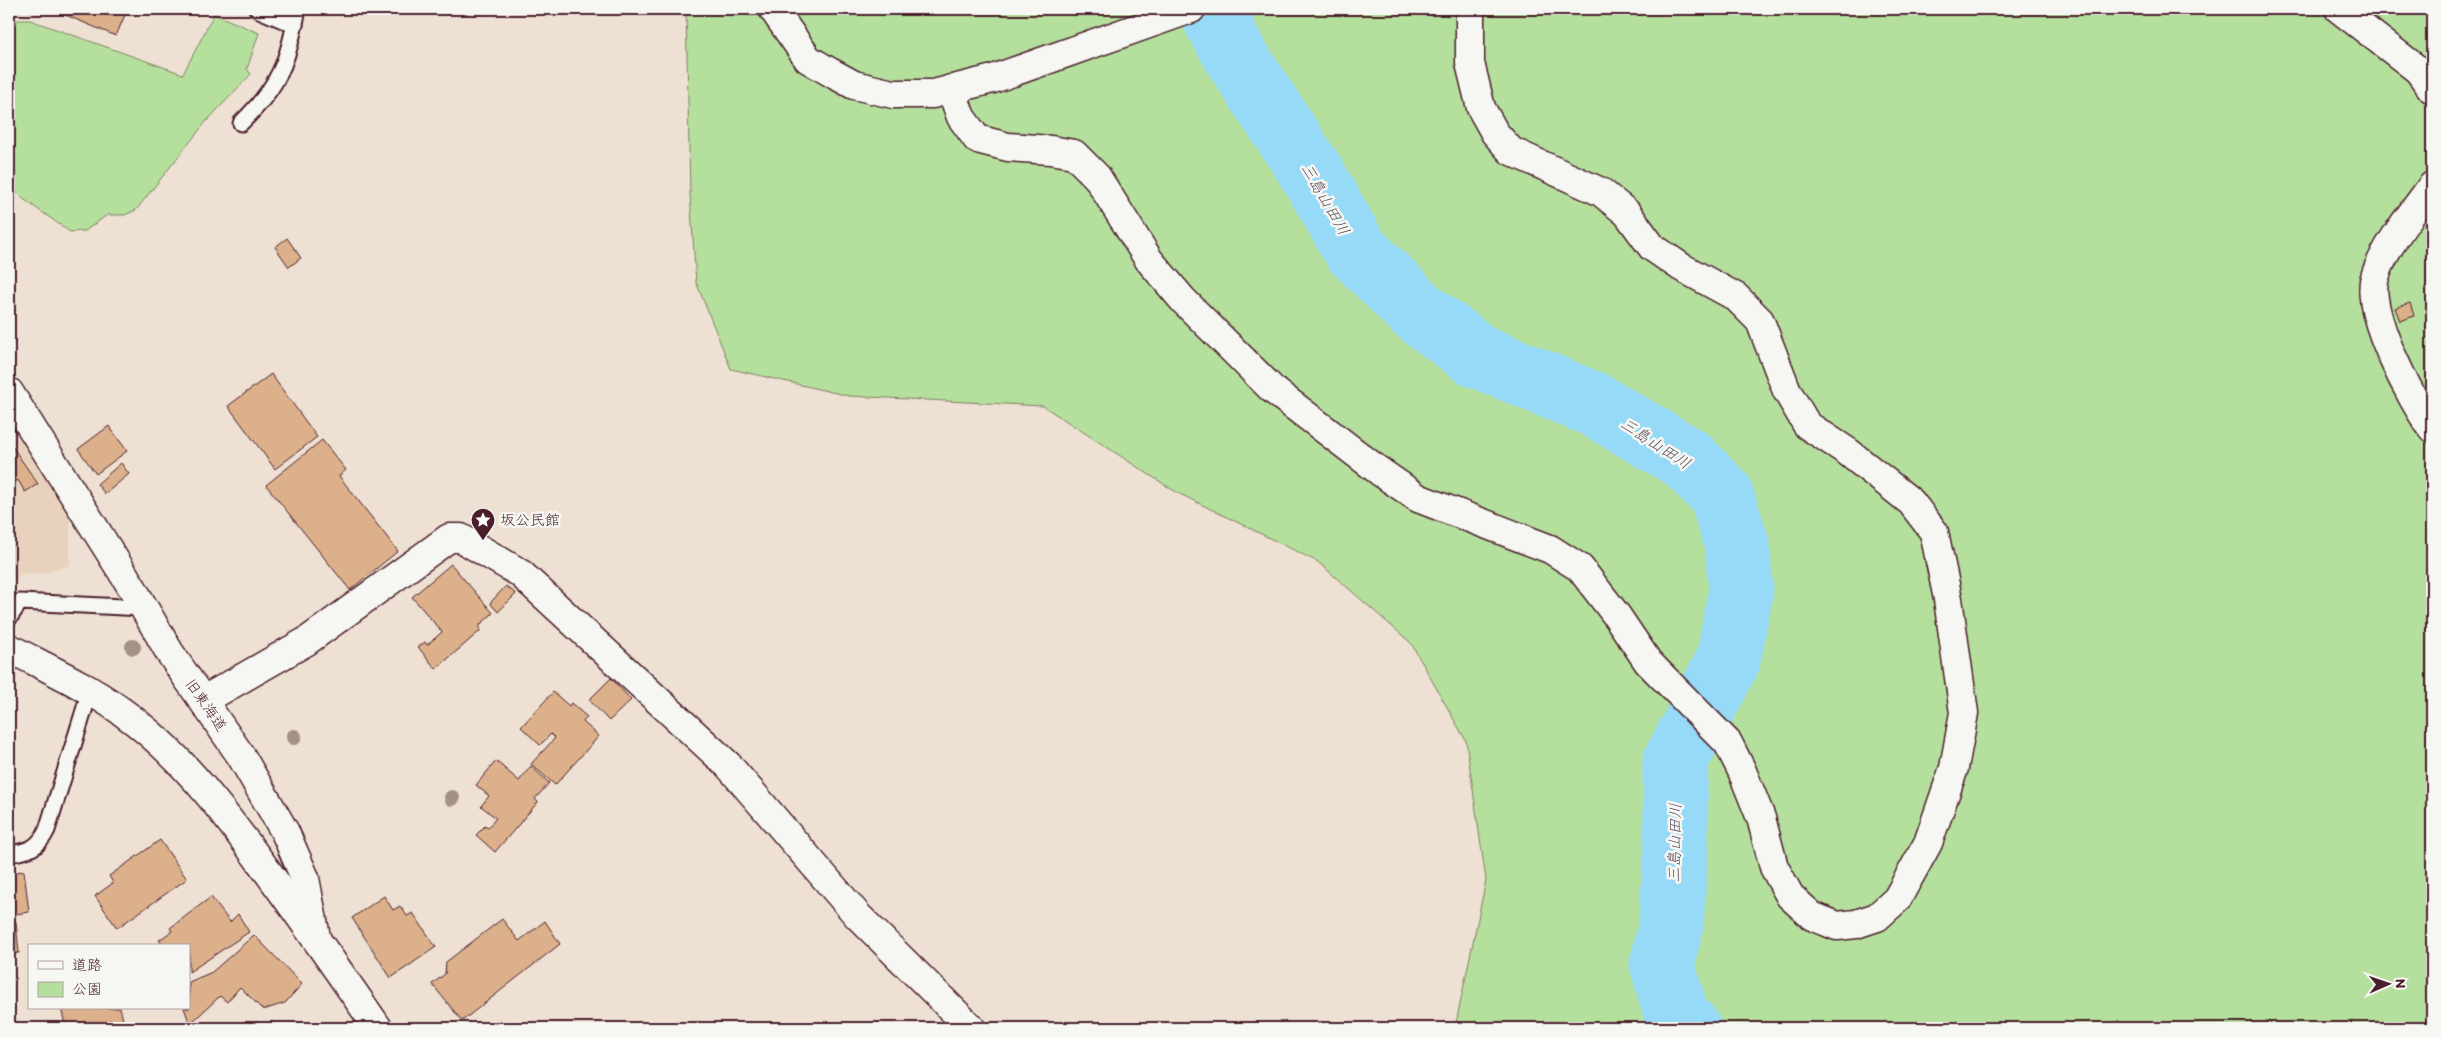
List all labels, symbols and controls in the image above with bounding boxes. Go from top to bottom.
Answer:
water label: 三島山田川 [1297,160,1354,239]
water label: 三島山田川 [1617,414,1694,473]
place icon: 坂公民館 [470,507,496,541]
place label: 坂公民館 [500,511,560,529]
street label: 旧東海道 [181,675,231,735]
water label: 三島山田川 [1664,803,1685,883]
legend [28,944,190,1010]
text: 道路 [72,956,102,974]
north arrow [2364,960,2414,1010]
text: N [2392,979,2409,989]
text: 公園 [72,980,102,998]

